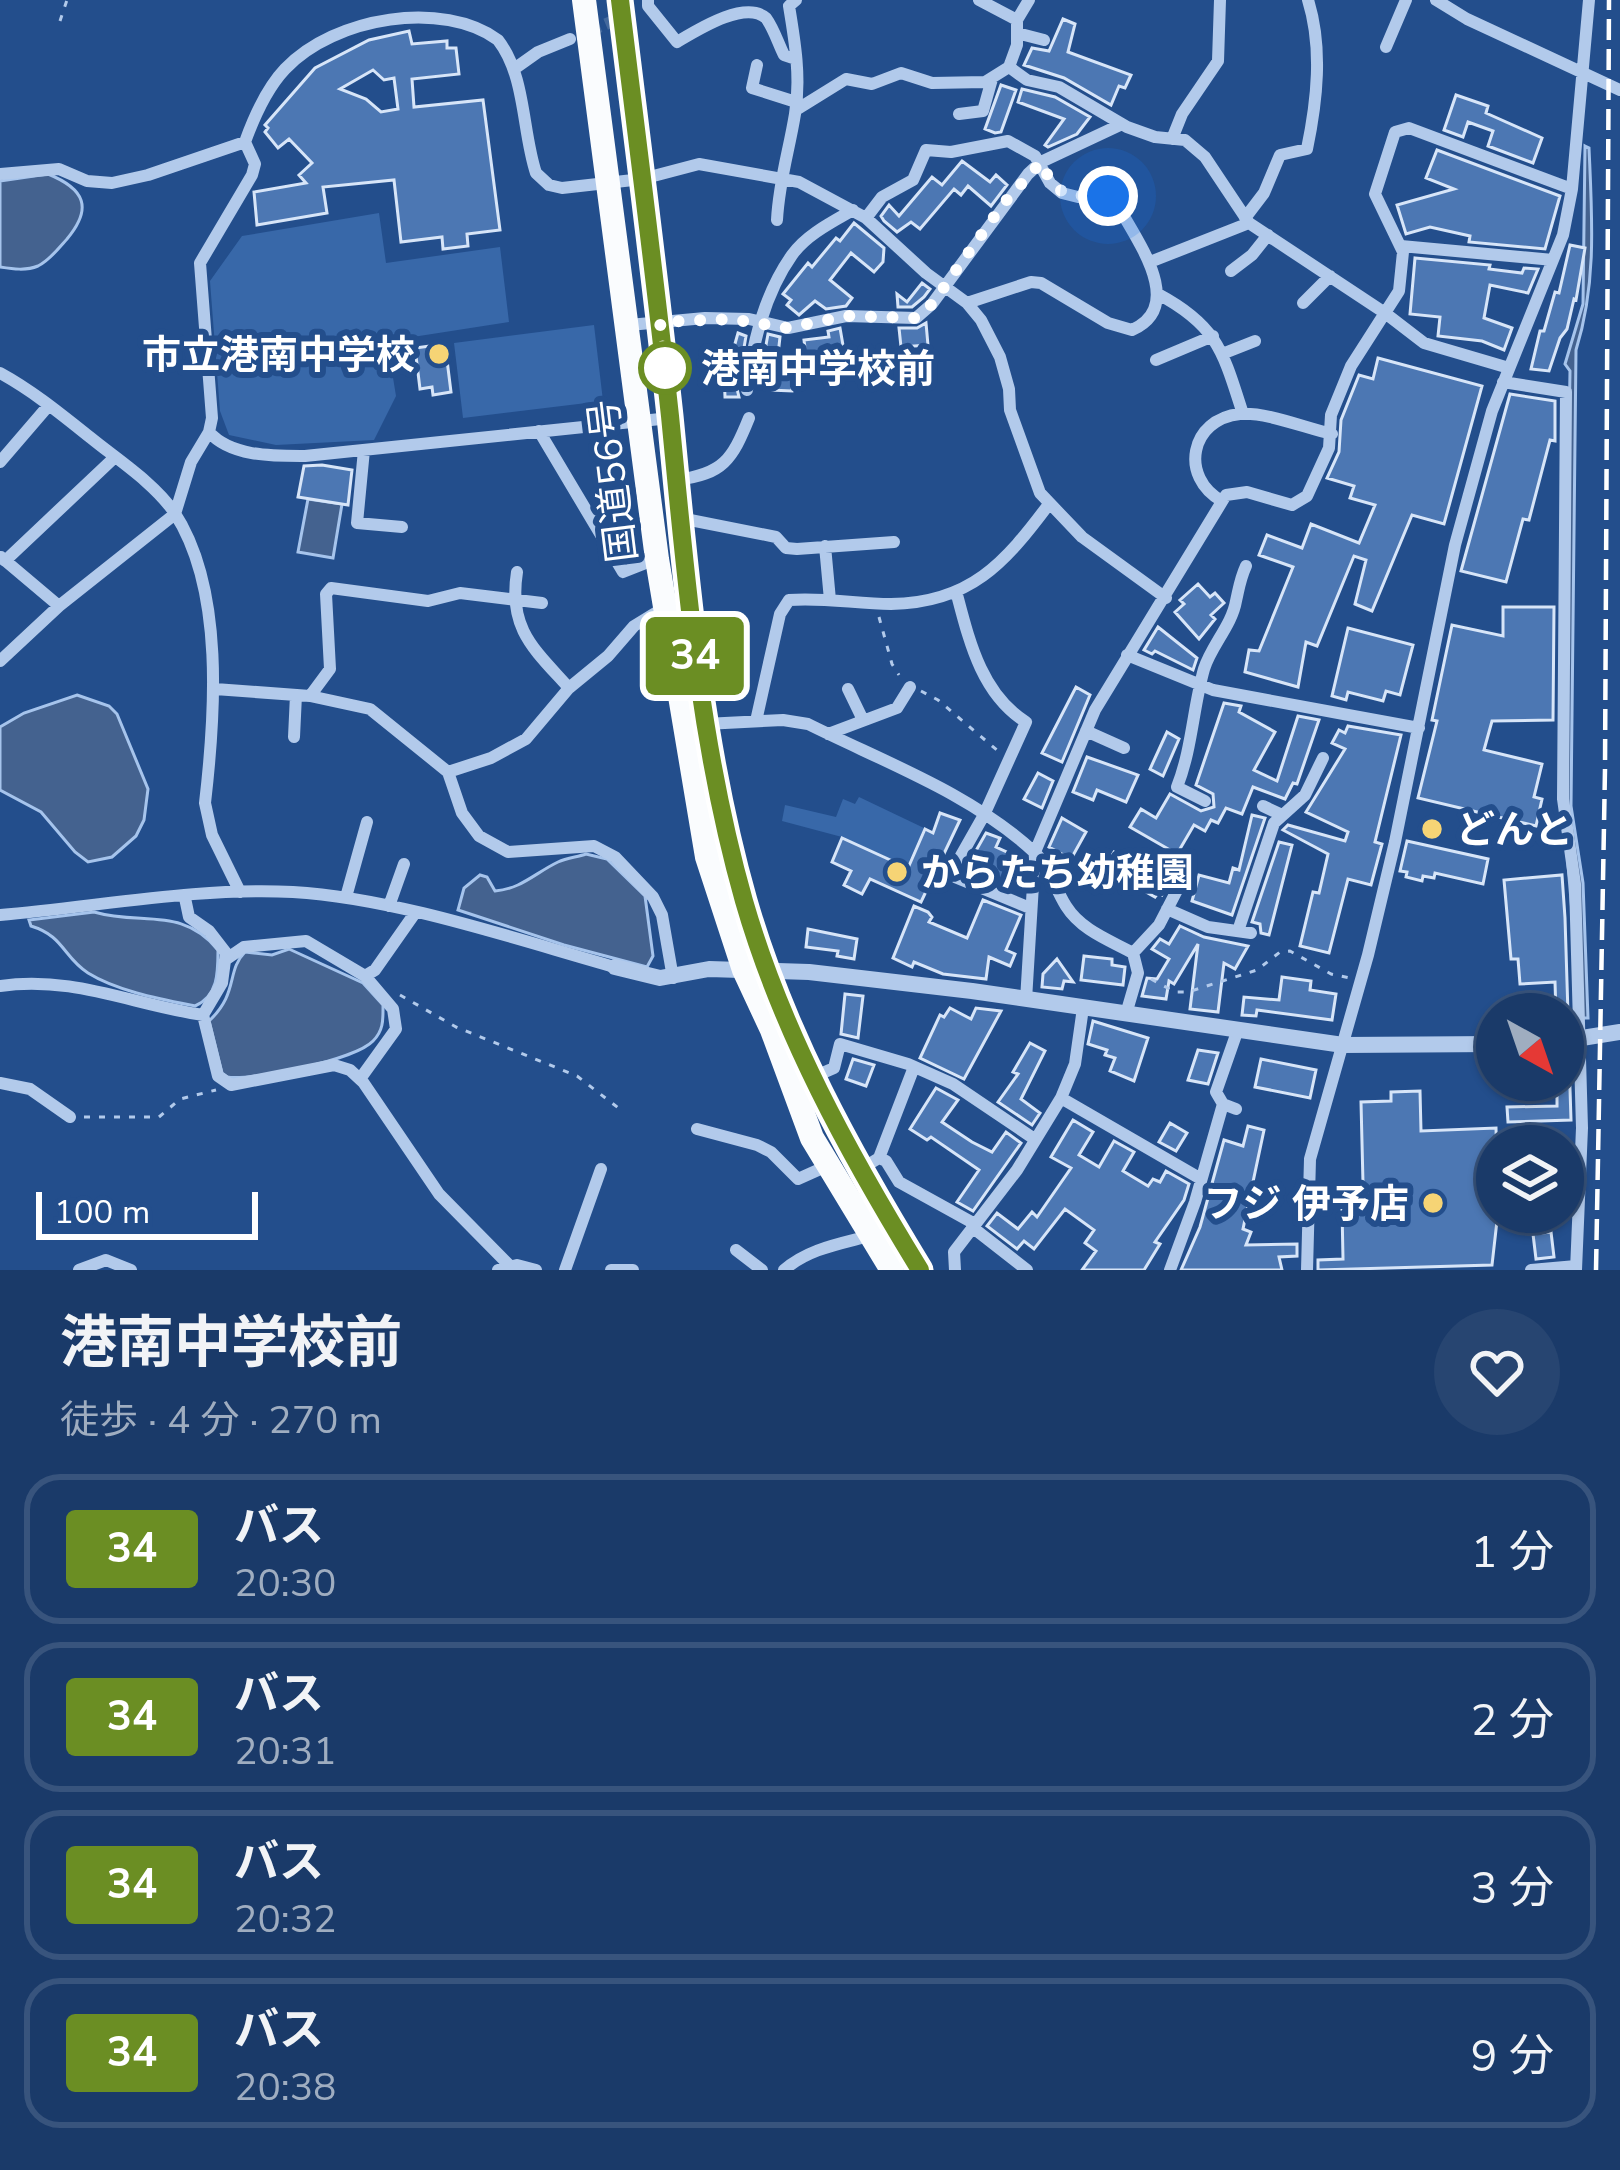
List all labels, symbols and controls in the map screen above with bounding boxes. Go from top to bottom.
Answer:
your location [1078,166,1138,226]
place label: 市立港南中学校 [142,329,415,382]
marker: 市立港南中学校 [426,341,452,367]
marker: 港南中学校前 [640,343,690,393]
place label: 港南中学校前 [701,343,935,396]
street label: 国道56号 [577,396,650,565]
line badge: 34 [641,617,749,695]
text: 34 [670,627,720,684]
place label: どんと [1456,804,1573,857]
marker: どんと [1419,816,1445,842]
place label: からたち幼稚園 [921,847,1194,900]
marker: からたち幼稚園 [884,859,910,885]
north arrow [1476,993,1584,1101]
map controls [1476,993,1584,1233]
button: layers [1476,1125,1584,1233]
place label: フジ 伊予店 [1203,1178,1409,1231]
scale bar [36,1186,258,1239]
text: 100 m [54,1190,150,1235]
marker: フジ 伊予店 [1420,1190,1446,1216]
text: 港南中学校前 [60,1304,402,1382]
button: heart [1434,1309,1560,1435]
text: 徒歩 · 4 分 · 270 m [60,1394,382,1447]
text: バス [234,1496,324,1557]
text: 34 [107,1520,157,1577]
text: 1 分 [1470,1522,1554,1583]
text: 20:30 [234,1557,337,1610]
text: バス [234,1664,324,1725]
text: 34 [107,1688,157,1745]
text: 2 分 [1470,1690,1554,1751]
text: 20:31 [234,1725,337,1778]
text: バス [234,1832,324,1893]
text: 34 [107,1856,157,1913]
text: 3 分 [1470,1858,1554,1919]
text: 20:32 [234,1893,337,1946]
text: バス [234,2000,324,2061]
text: 34 [107,2024,157,2081]
text: 9 分 [1470,2026,1554,2087]
text: 20:38 [234,2061,337,2114]

